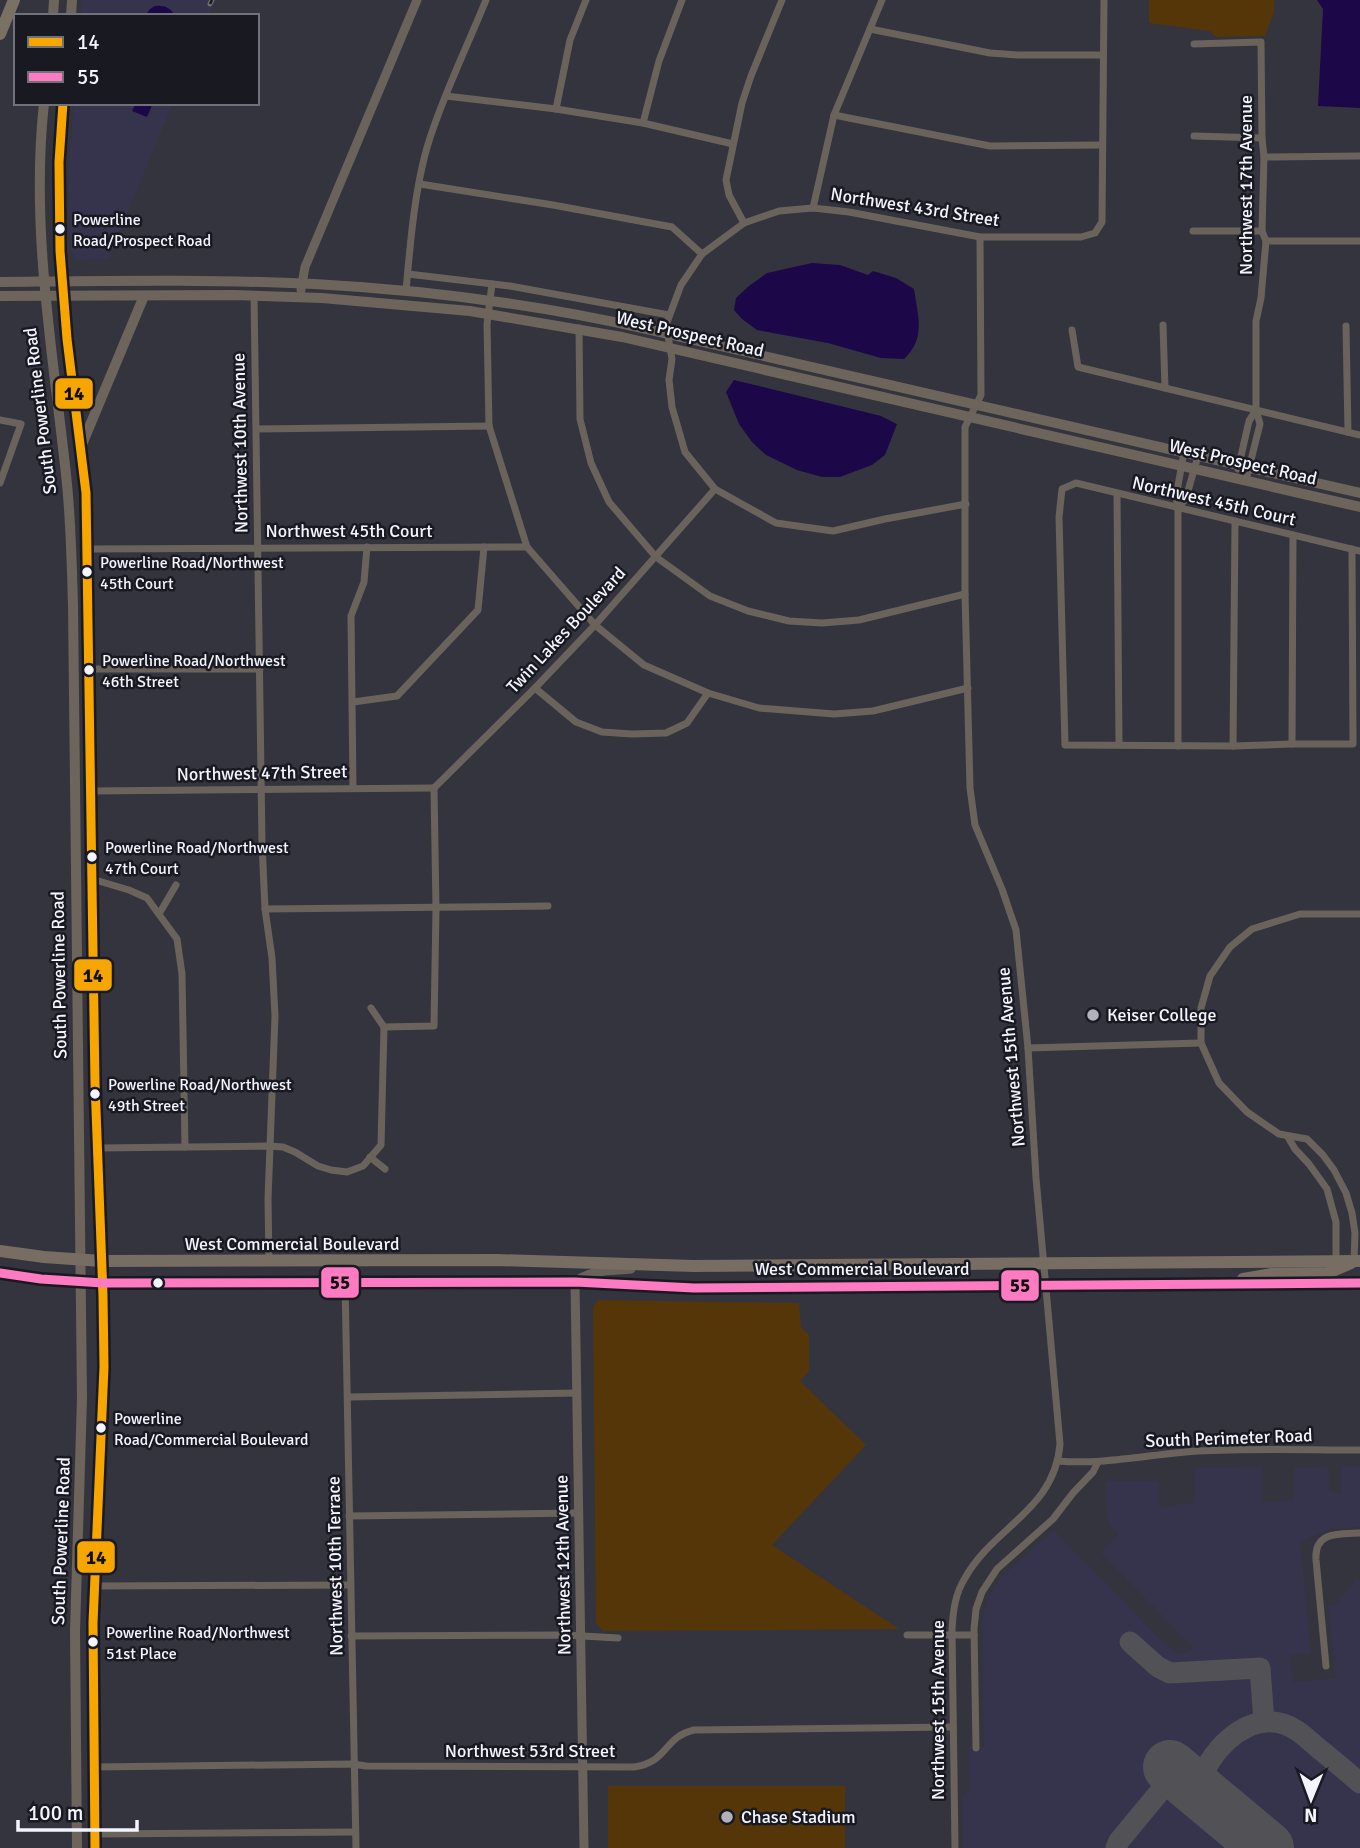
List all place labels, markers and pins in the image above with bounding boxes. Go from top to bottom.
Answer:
place label: Powerline Road/Prospect Road [73,210,211,251]
marker: Powerline Road/Prospect Road [53,222,67,236]
place label: Powerline Road/Northwest 45th Court [100,553,284,594]
marker: Powerline Road/Northwest 45th Court [80,565,94,579]
place label: Powerline Road/Northwest 46th Street [102,651,286,692]
marker: Powerline Road/Northwest 46th Street [82,663,96,677]
place label: Powerline Road/Northwest 47th Court [105,838,289,879]
marker: Powerline Road/Northwest 47th Court [85,850,99,864]
place label: Keiser College [1107,1004,1217,1026]
marker: Keiser College [1085,1007,1101,1023]
place label: Powerline Road/Northwest 49th Street [108,1075,292,1116]
marker: Powerline Road/Northwest 49th Street [88,1087,102,1101]
unlabelled marker [151,1276,165,1290]
place label: Powerline Road/Commercial Boulevard [114,1409,309,1450]
marker: Powerline Road/Commercial Boulevard [94,1421,108,1435]
place label: Powerline Road/Northwest 51st Place [106,1623,290,1664]
marker: Powerline Road/Northwest 51st Place [86,1635,100,1649]
place label: Chase Stadium [741,1806,856,1828]
marker: Chase Stadium [719,1809,735,1825]

